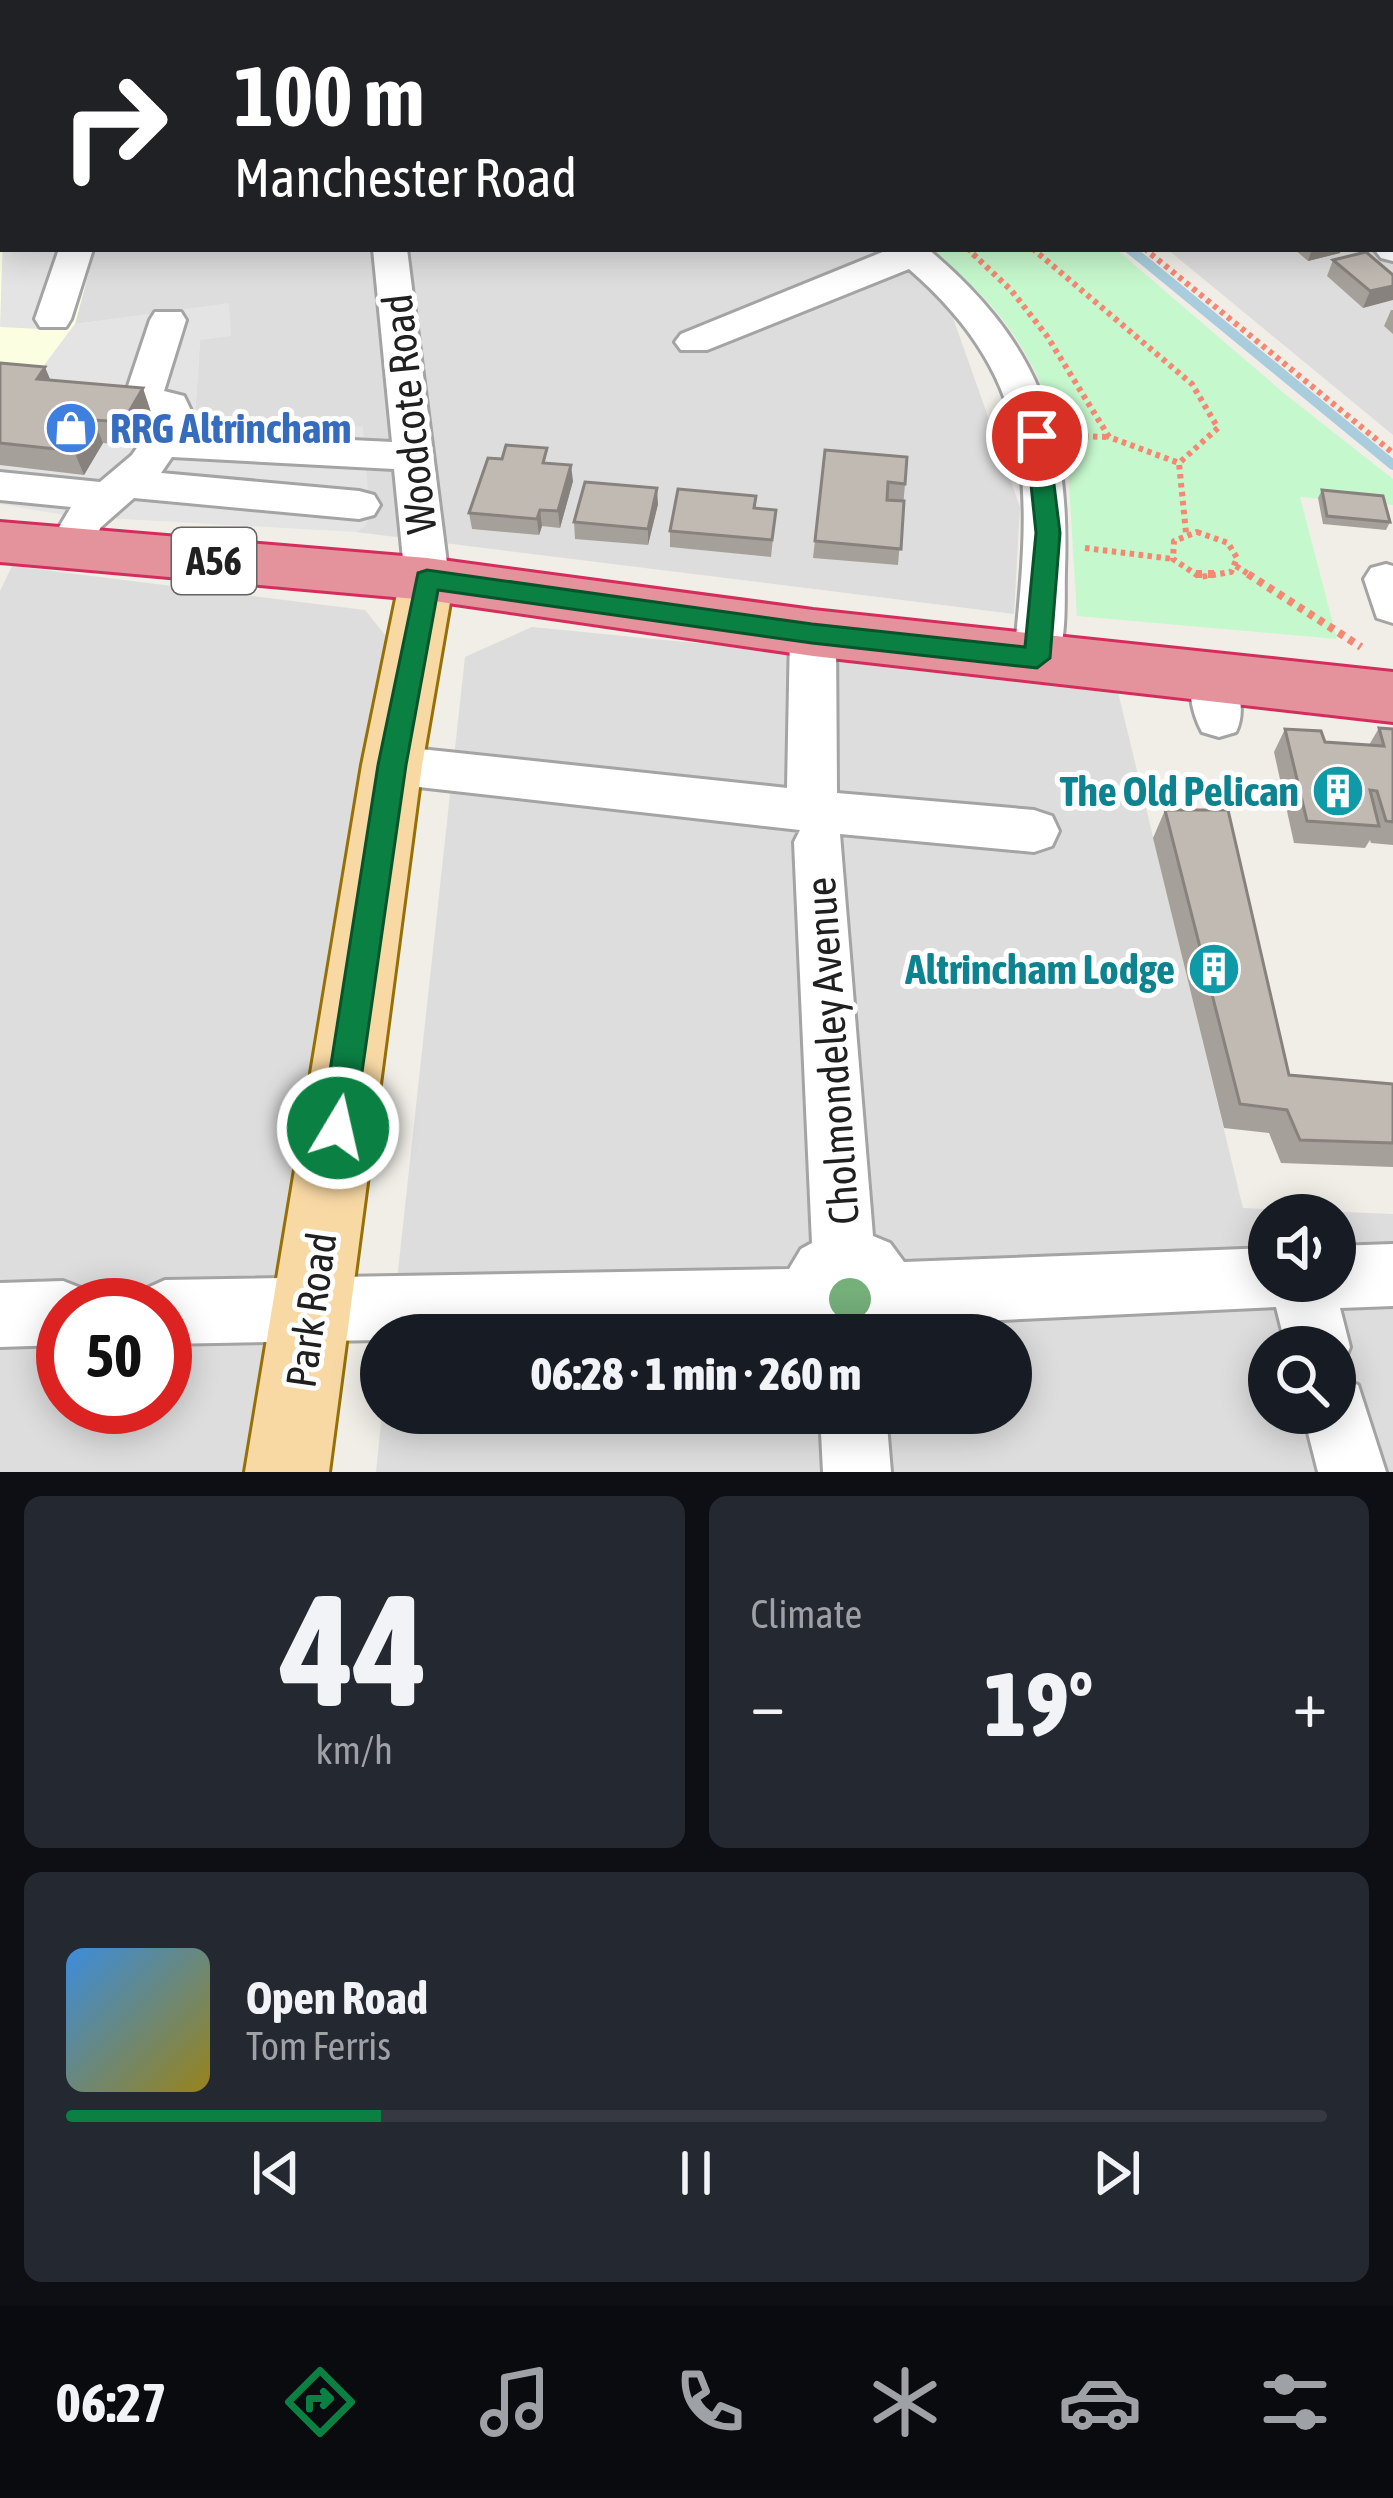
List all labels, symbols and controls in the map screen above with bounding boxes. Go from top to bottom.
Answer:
icon: right [36,48,192,204]
text: 100 m [234,48,424,144]
text: Manchester Road [234,147,577,208]
street label: Woodcote Road [373,292,445,536]
pin [986,385,1088,487]
shop icon: RRG Altrincham [43,400,99,456]
icon: arrive [1004,403,1070,469]
place label: RRG Altrincham [110,404,352,452]
road number: A56 [172,528,256,594]
building icon: The Old Pelican [1310,763,1366,819]
place label: The Old Pelican [1060,767,1299,815]
street label: Cholmondeley Avenue [796,876,868,1226]
building icon: Altrincham Lodge [1186,941,1242,997]
place label: Altrincham Lodge [904,945,1175,993]
position arrow [275,1065,401,1191]
map controls [1248,1194,1356,1434]
button: sound [1248,1194,1356,1302]
street label: Park Road [276,1229,346,1391]
speed limit sign: 50 [36,1278,192,1434]
button: search [1248,1326,1356,1434]
text: 06:28 · 1 min · 260 m [531,1348,861,1400]
text: 44 [281,1560,428,1739]
text: Climate [751,1592,862,1636]
text: 19° [984,1652,1093,1755]
text: − [751,1665,785,1741]
text: + [1293,1665,1327,1741]
text: km/h [316,1728,393,1772]
text: Open Road [246,1972,428,2024]
text: Tom Ferris [246,2024,391,2068]
icon: previous [243,2140,309,2206]
icon: pause [663,2140,729,2206]
icon: next [1084,2140,1150,2206]
icon: directions [278,2360,362,2444]
icon: music [473,2360,557,2444]
icon: phone [668,2360,752,2444]
icon: climate [863,2360,947,2444]
icon: car [1058,2360,1142,2444]
icon: filters [1253,2360,1337,2444]
text: 06:27 [56,2372,167,2433]

